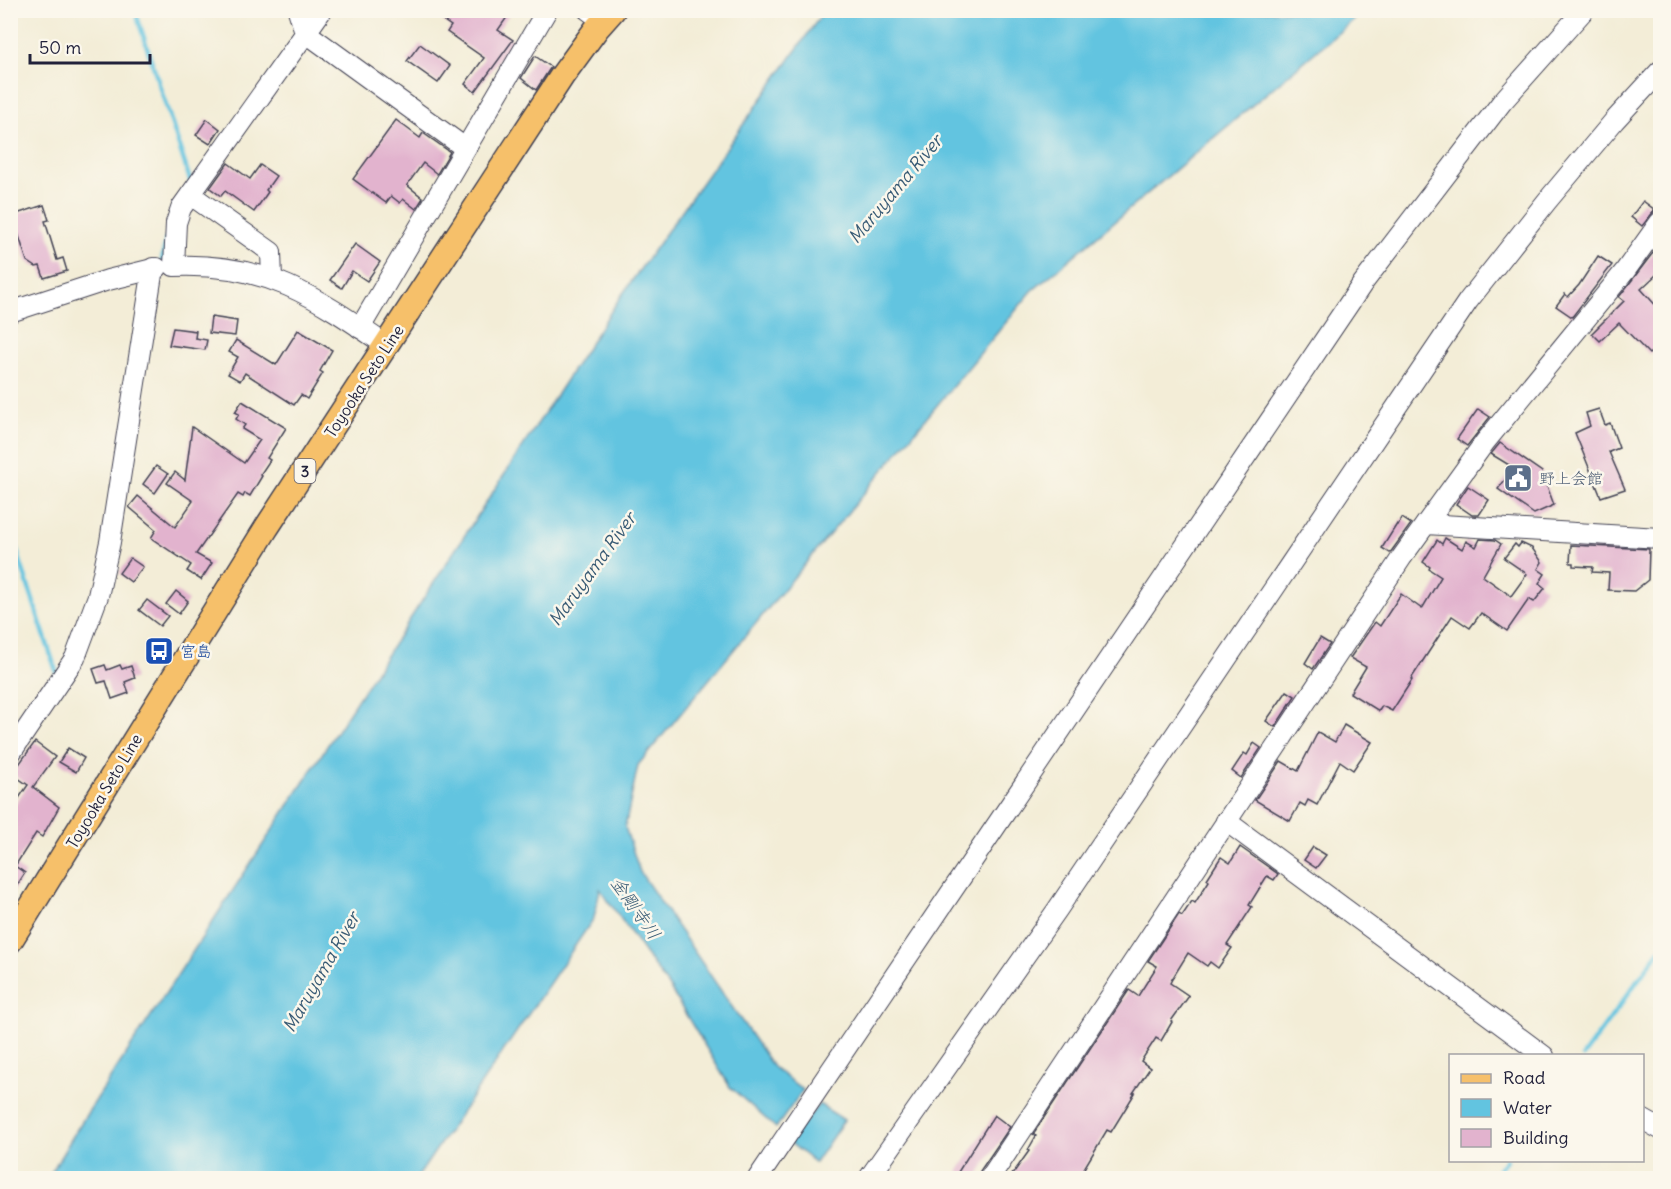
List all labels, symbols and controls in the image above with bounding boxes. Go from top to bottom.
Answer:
scale bar [30,27,150,65]
text: 50 m [39,36,81,59]
water label: Maruyama River [843,128,949,248]
street label: Toyooka Seto Line [320,321,408,441]
road number: 3 [294,459,316,483]
public building icon: 野上会館 [1502,462,1534,494]
place label: 野上会館 [1539,468,1603,488]
water label: Maruyama River [543,506,642,630]
bus stop icon: 宮島 [143,635,175,667]
place label: 宮島 [180,641,212,661]
street label: Toyooka Seto Line [62,730,146,852]
water label: 金剛寺川 [606,872,666,944]
water label: Maruyama River [277,906,366,1036]
legend [1449,1054,1644,1162]
text: Road [1503,1066,1546,1089]
text: Water [1503,1096,1553,1119]
text: Building [1503,1126,1568,1149]

